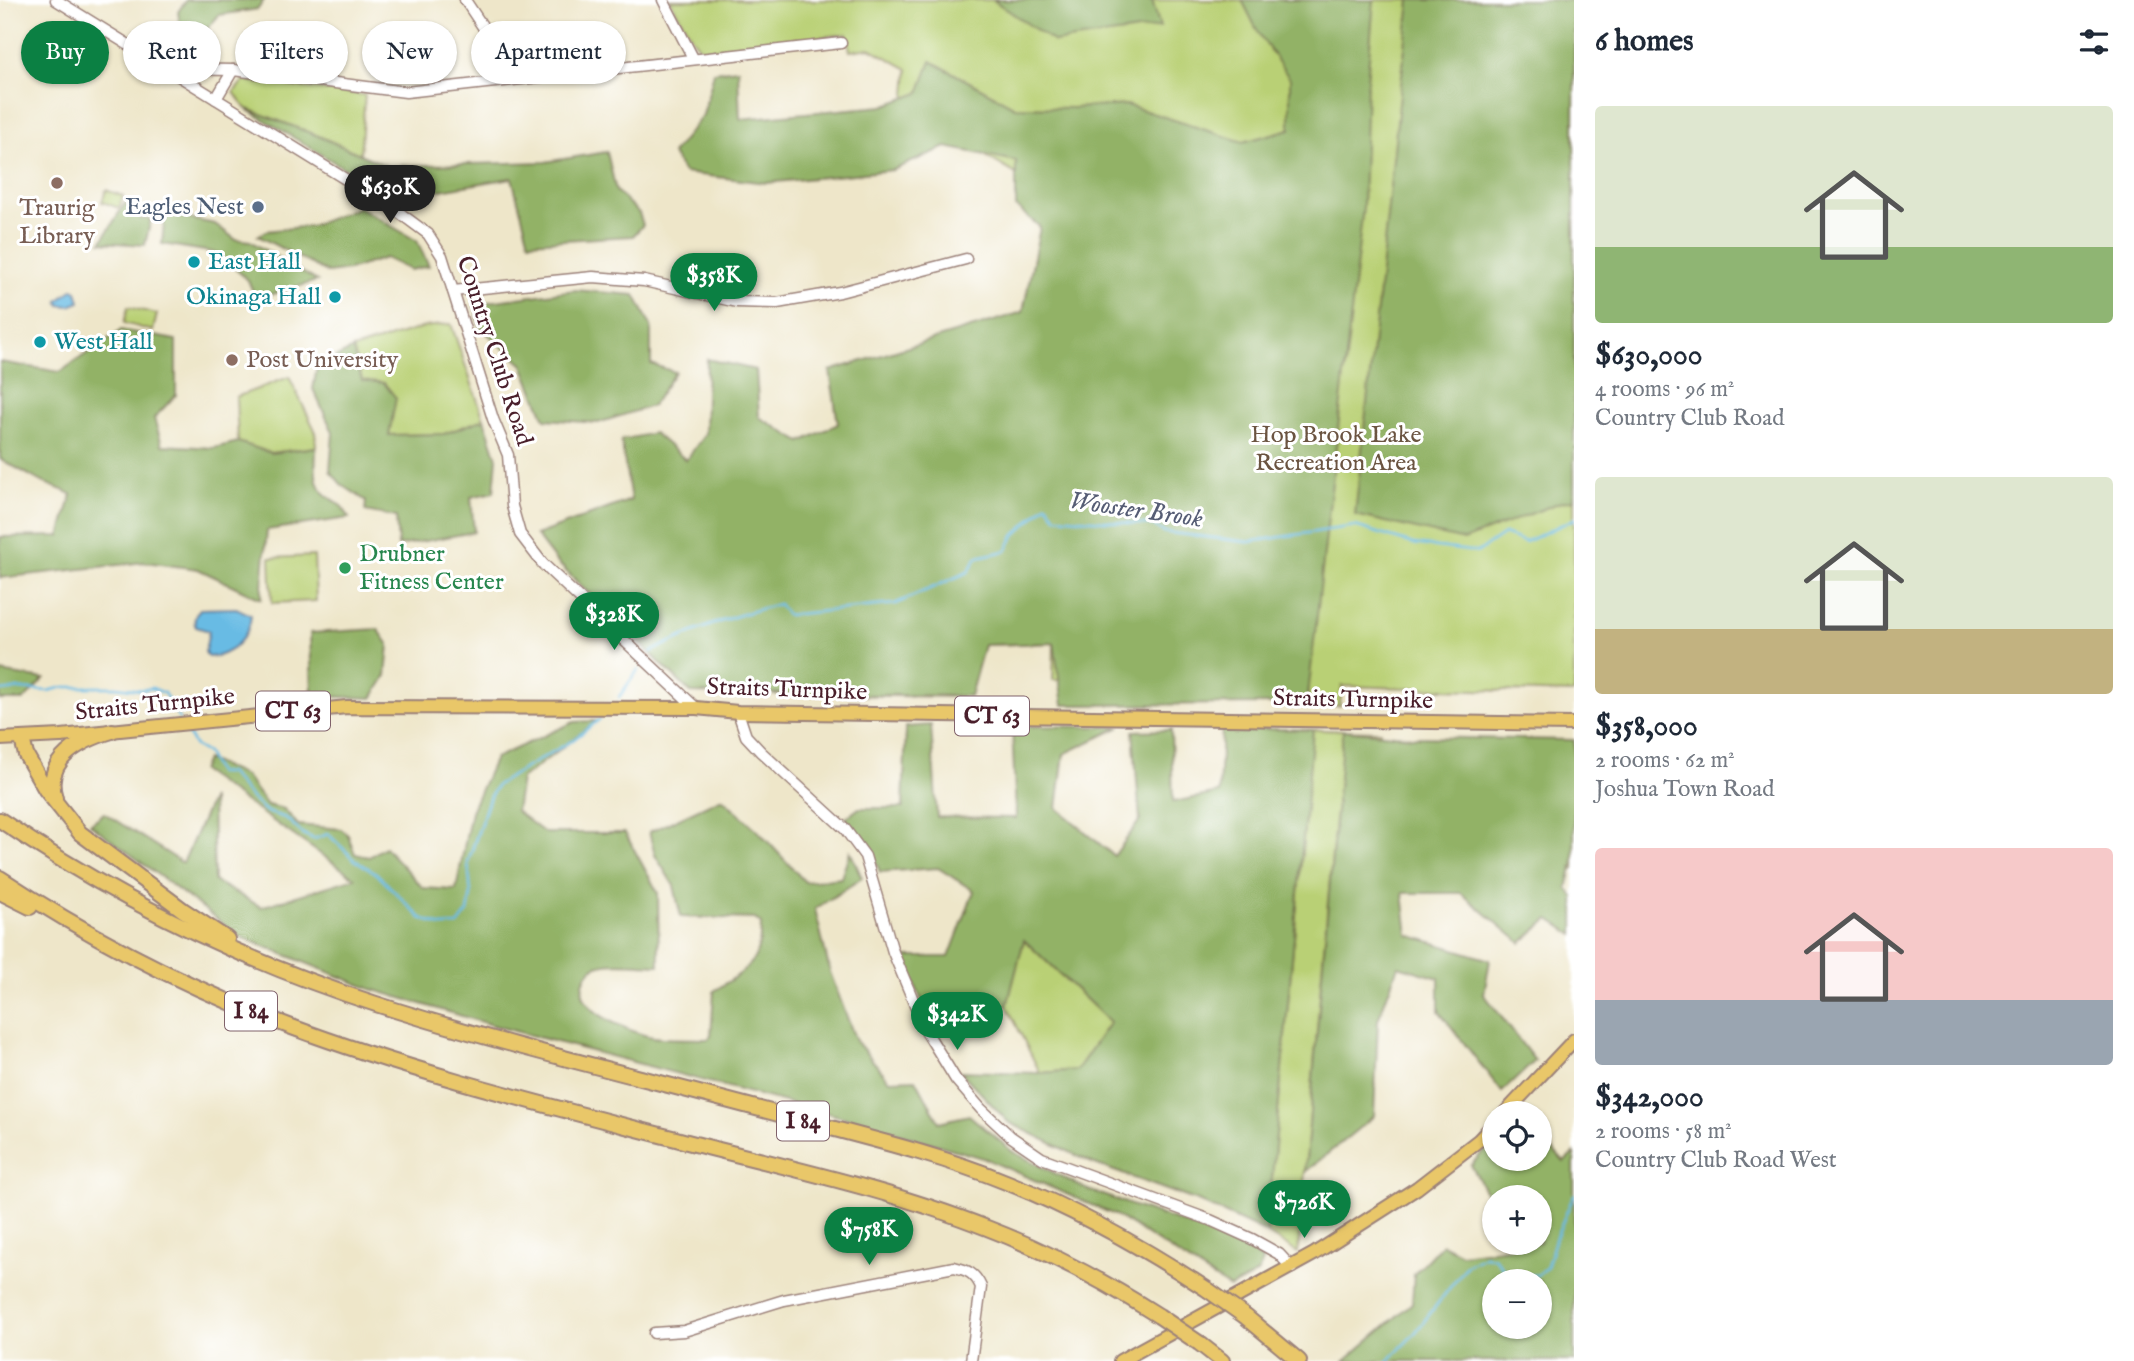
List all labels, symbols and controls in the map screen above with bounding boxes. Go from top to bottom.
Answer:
chip: Buy [21,21,109,84]
chip: Rent [123,21,221,84]
chip: Filters [235,21,348,84]
chip: New [362,21,457,84]
chip: Apartment [471,21,626,84]
text: 6 homes [1595,23,1694,61]
icon: filters [2075,23,2113,61]
icon: home [1791,152,1917,278]
pin: $630K [341,166,439,225]
text: $630K [361,173,419,202]
marker: Traurig Library [49,175,65,191]
place label: Eagles Nest [125,192,244,223]
place label: Traurig Library [19,193,96,252]
marker: Eagles Nest [250,199,266,215]
place label: East Hall [208,247,301,278]
street label: Country Club Road [449,252,539,450]
marker: East Hall [186,254,202,270]
pin: $358K [665,254,763,313]
text: $358K [686,261,742,290]
place label: Okinaga Hall [186,282,321,313]
marker: Okinaga Hall [327,289,343,305]
place label: West Hall [54,327,153,358]
marker: West Hall [32,334,48,350]
text: $630,000 [1595,337,1702,375]
place label: Post University [246,345,398,376]
marker: Post University [224,352,240,368]
text: 4 rooms · 96 m² [1595,375,1734,404]
text: Country Club Road [1595,404,1784,433]
park label: Hop Brook Lake Recreation Area [1250,420,1422,479]
water label: Wooster Brook [1067,484,1205,536]
icon: home [1791,523,1917,649]
place label: Drubner Fitness Center [359,539,504,598]
marker: Drubner Fitness Center [337,560,353,576]
pin: $328K [565,592,663,652]
text: $328K [585,600,643,629]
street label: Straits Turnpike [706,672,868,708]
street label: Straits Turnpike [74,681,236,729]
street label: Straits Turnpike [1273,683,1433,717]
road number: CT 63 [256,692,330,730]
road number: CT 63 [955,696,1029,736]
text: $358,000 [1595,708,1698,746]
text: 2 rooms · 62 m² [1595,746,1735,775]
text: Joshua Town Road [1595,775,1774,804]
icon: home [1791,894,1917,1020]
road number: I 84 [225,992,277,1030]
pin: $342K [908,992,1006,1052]
text: $342K [927,1000,987,1029]
text: $342,000 [1595,1079,1704,1117]
map controls [1482,1101,1552,1339]
button: locate [1482,1101,1552,1171]
road number: I 84 [777,1102,829,1140]
text: 2 rooms · 58 m² [1595,1117,1732,1146]
text: Country Club Road West [1595,1146,1837,1175]
pin: $726K [1255,1180,1353,1240]
button: + [1482,1185,1552,1255]
text: $726K [1274,1188,1334,1217]
pin: $758K [820,1208,918,1267]
text: $758K [840,1215,898,1244]
button: − [1482,1269,1552,1339]

